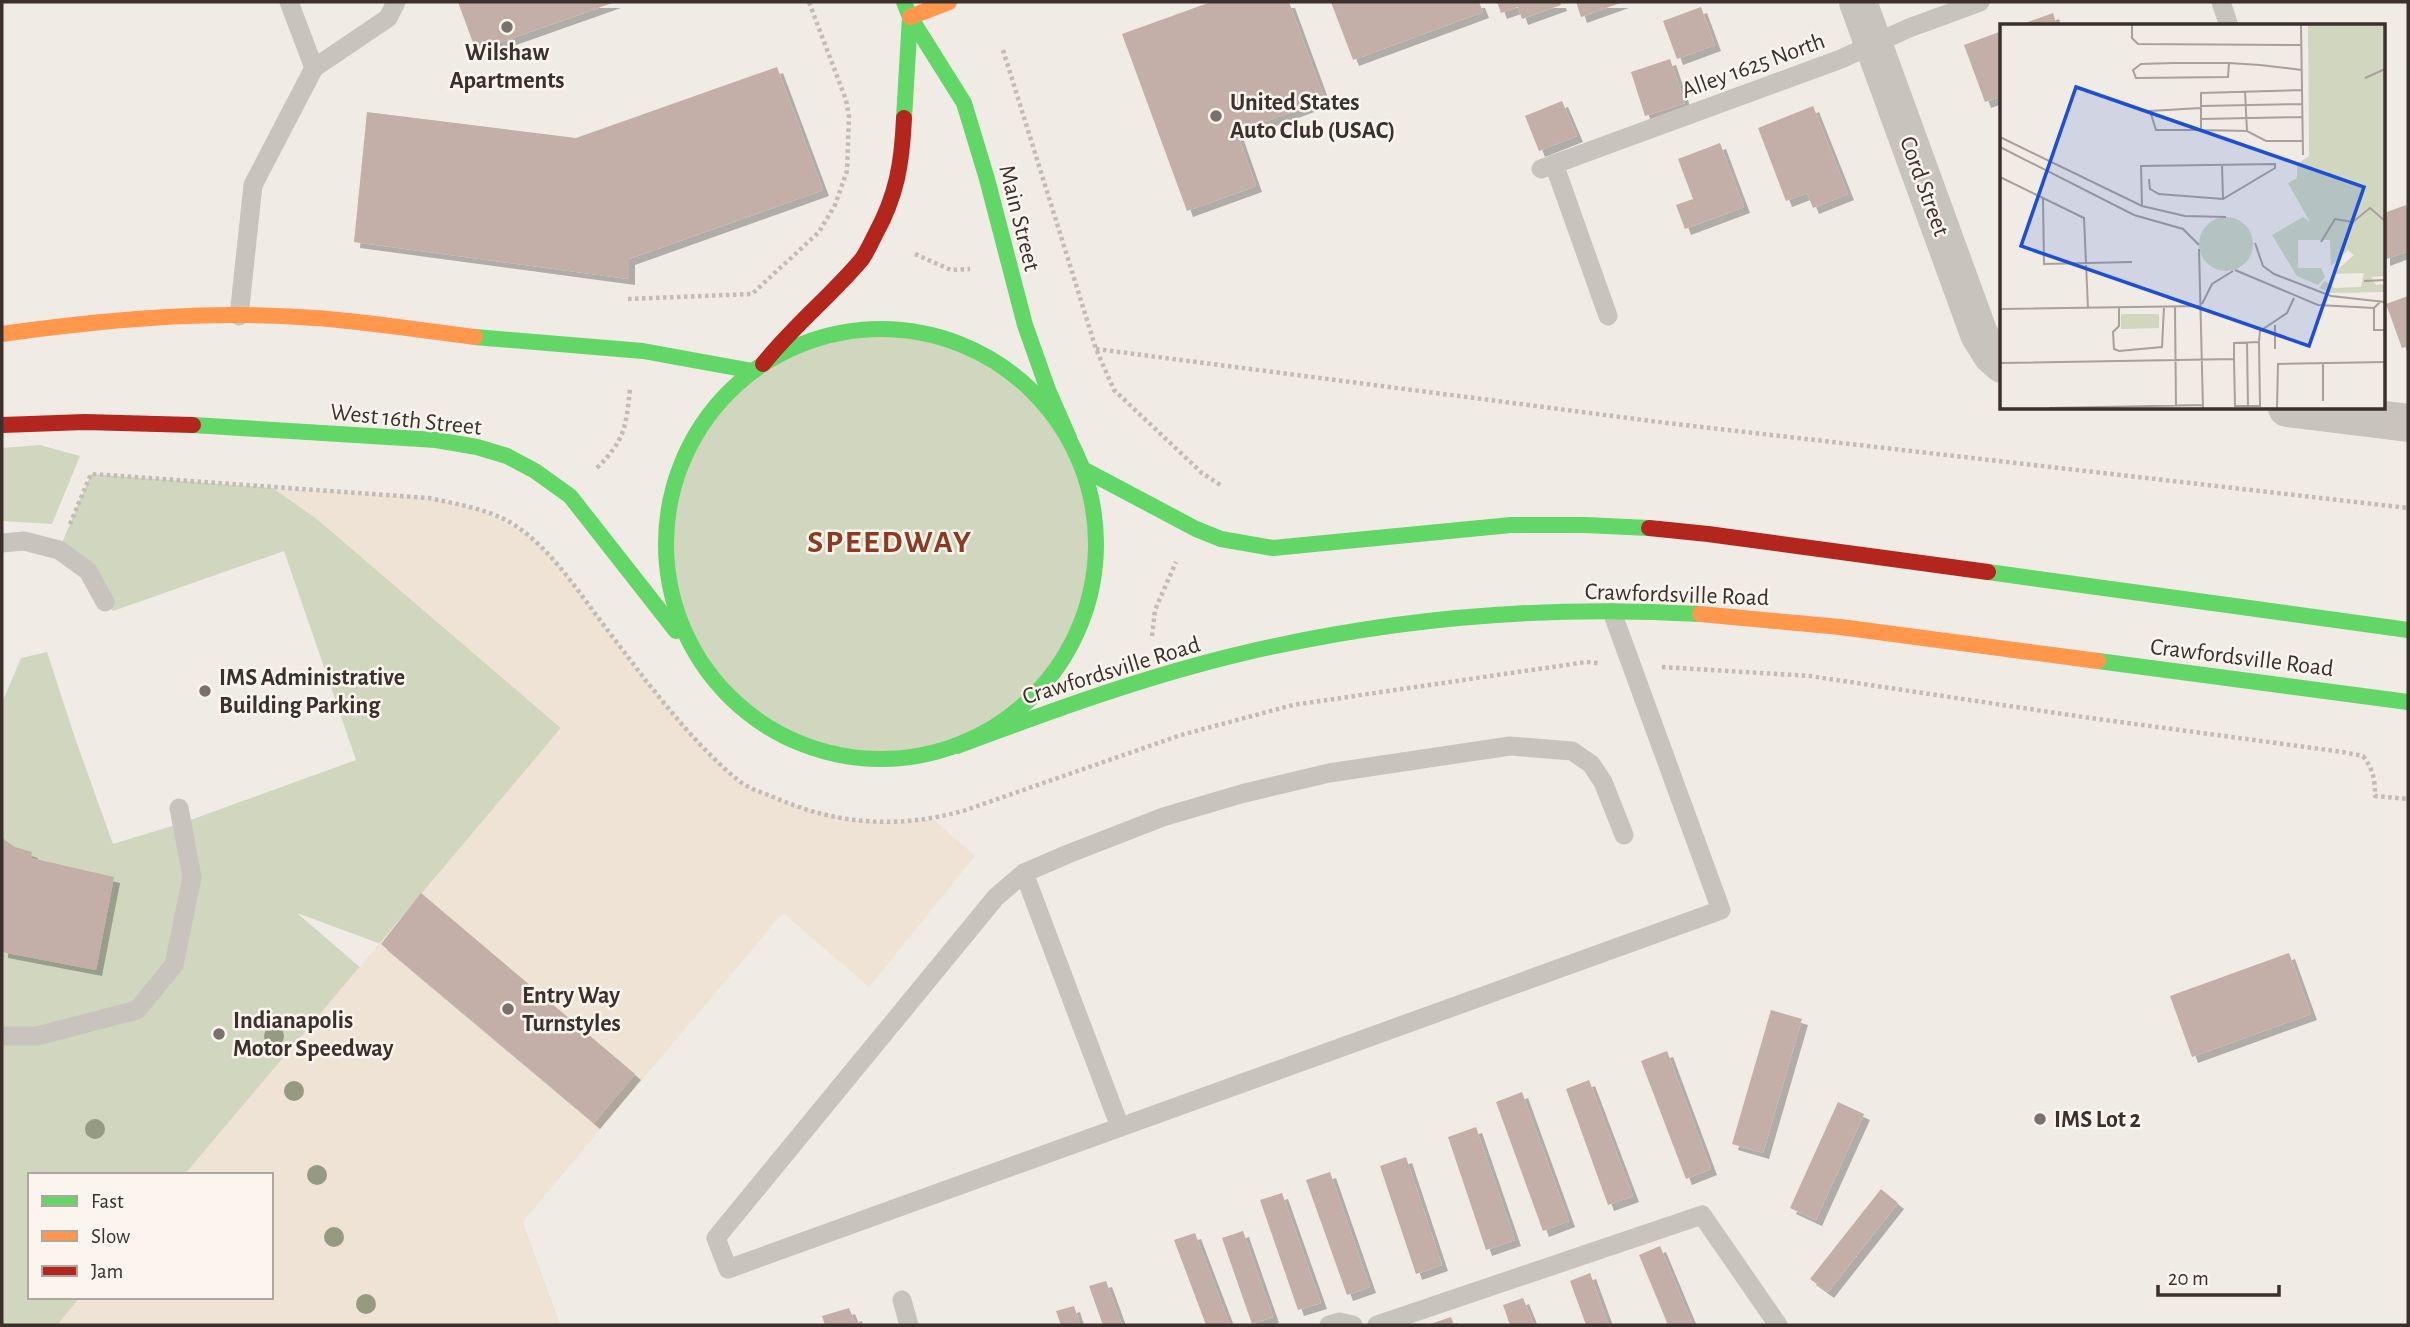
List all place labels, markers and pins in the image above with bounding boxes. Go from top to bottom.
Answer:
marker: Wilshaw Apartments [499,19,515,35]
place label: Wilshaw Apartments [449,41,565,93]
place label: United States Auto Club (USAC) [1230,91,1395,143]
marker: United States Auto Club (USAC) [1208,108,1224,124]
place label: IMS Administrative Building Parking [219,666,405,718]
marker: IMS Administrative Building Parking [197,683,213,699]
place label: Entry Way Turnstyles [522,984,621,1036]
marker: Entry Way Turnstyles [500,1001,516,1017]
place label: Indianapolis Motor Speedway [233,1009,394,1061]
marker: Indianapolis Motor Speedway [211,1026,227,1042]
place label: IMS Lot 2 [2054,1108,2141,1132]
marker: IMS Lot 2 [2032,1111,2048,1127]

